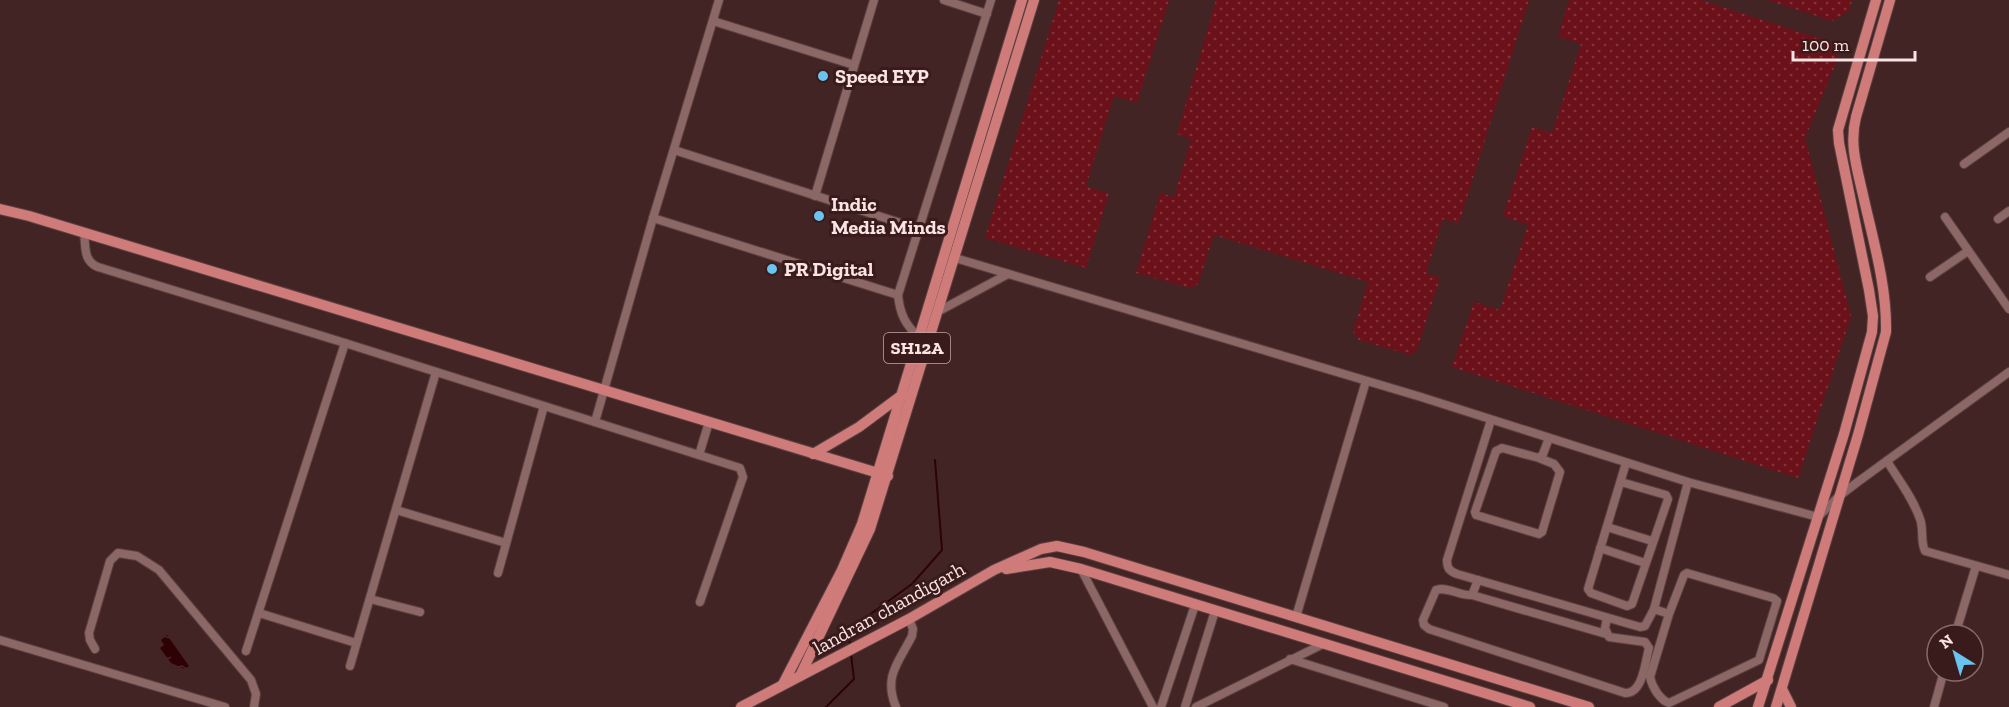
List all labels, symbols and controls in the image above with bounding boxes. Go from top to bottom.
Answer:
scale bar [1793,24,1914,62]
text: 100 m [1802,34,1850,56]
place label: Speed EYP [835,64,929,88]
marker: Speed EYP [816,69,830,83]
place label: Indic Media Minds [831,192,946,239]
marker: Indic Media Minds [812,209,826,223]
place label: PR Digital [784,257,874,281]
marker: PR Digital [765,262,779,276]
road number: SH12A [884,333,950,363]
street label: landran chandigarh [809,556,970,660]
north arrow [1925,623,1985,683]
text: N [1936,630,1957,653]

